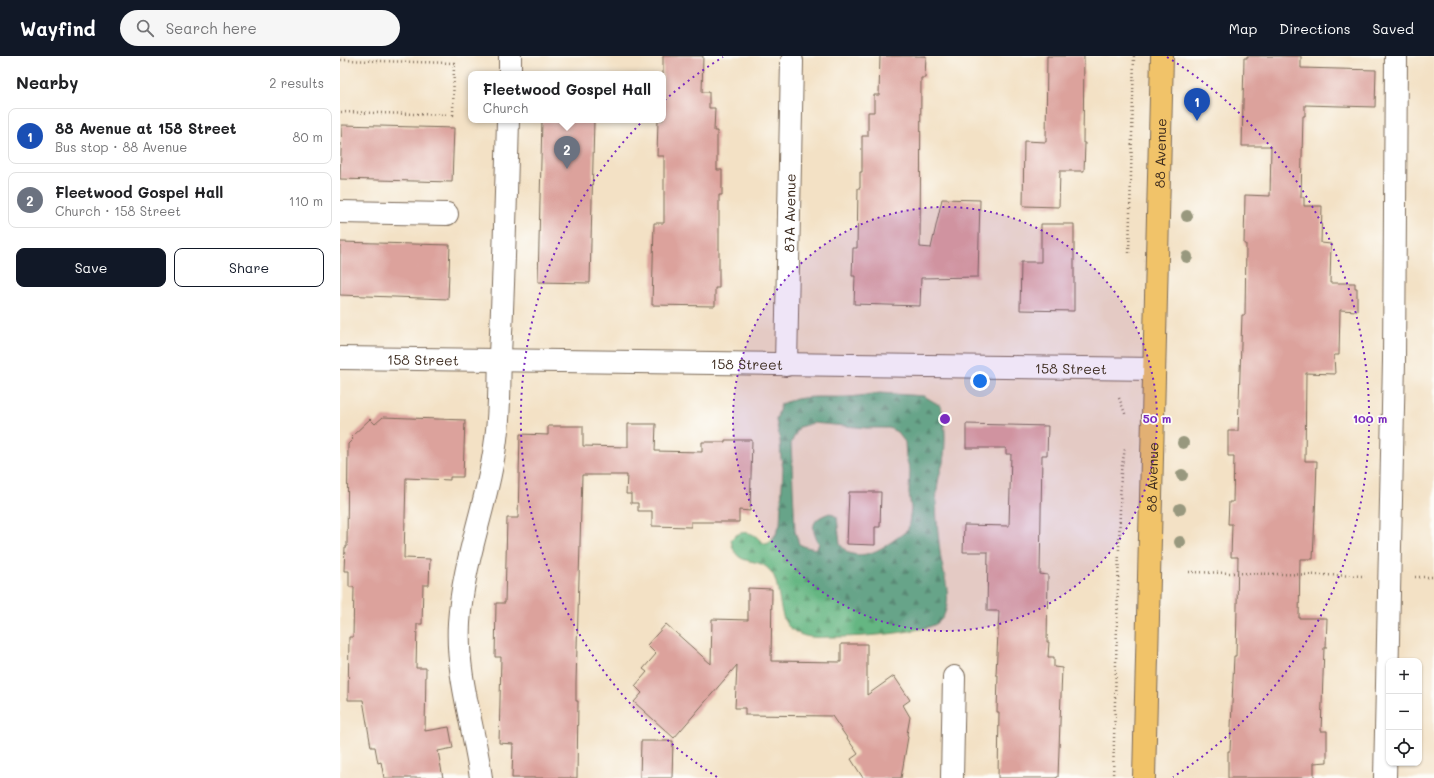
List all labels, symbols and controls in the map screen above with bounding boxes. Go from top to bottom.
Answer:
search box [120,10,400,46]
text: Wayfind [20,16,96,41]
icon: search [134,17,156,39]
text: Search here [166,18,257,38]
text: Map [1229,19,1257,38]
text: Directions [1279,19,1350,38]
text: Saved [1372,19,1414,38]
text: Nearby [16,71,78,93]
popup [468,71,666,123]
text: 2 results [269,74,324,91]
text: Fleetwood Gospel Hall [483,79,651,99]
pin: 1 [1184,88,1210,121]
text: Church [483,99,528,116]
text: 88 Avenue at 158 Street [55,118,236,138]
street label: 88 Avenue [1149,118,1170,188]
text: 1 [27,128,33,145]
text: 80 m [293,128,323,145]
pin: 2 [554,136,580,169]
text: Bus stop · 88 Avenue [55,138,187,155]
street label: 87A Avenue [779,173,799,253]
text: Fleetwood Gospel Hall [55,182,223,202]
text: 2 [26,192,34,209]
text: 110 m [289,192,323,209]
text: Church · 158 Street [55,202,181,219]
button: Save [16,248,166,287]
button: Share [174,248,324,287]
street label: 158 Street [387,349,459,369]
street label: 158 Street [711,354,783,373]
street label: 158 Street [1035,358,1107,378]
your location [970,371,990,391]
text: 50 m [1143,410,1171,426]
text: 100 m [1353,410,1387,426]
centre of rings [938,412,952,426]
street label: 88 Avenue [1141,442,1162,512]
map controls [1386,658,1422,766]
button: + [1386,658,1422,694]
button: − [1386,694,1422,730]
button: locate [1386,730,1422,766]

